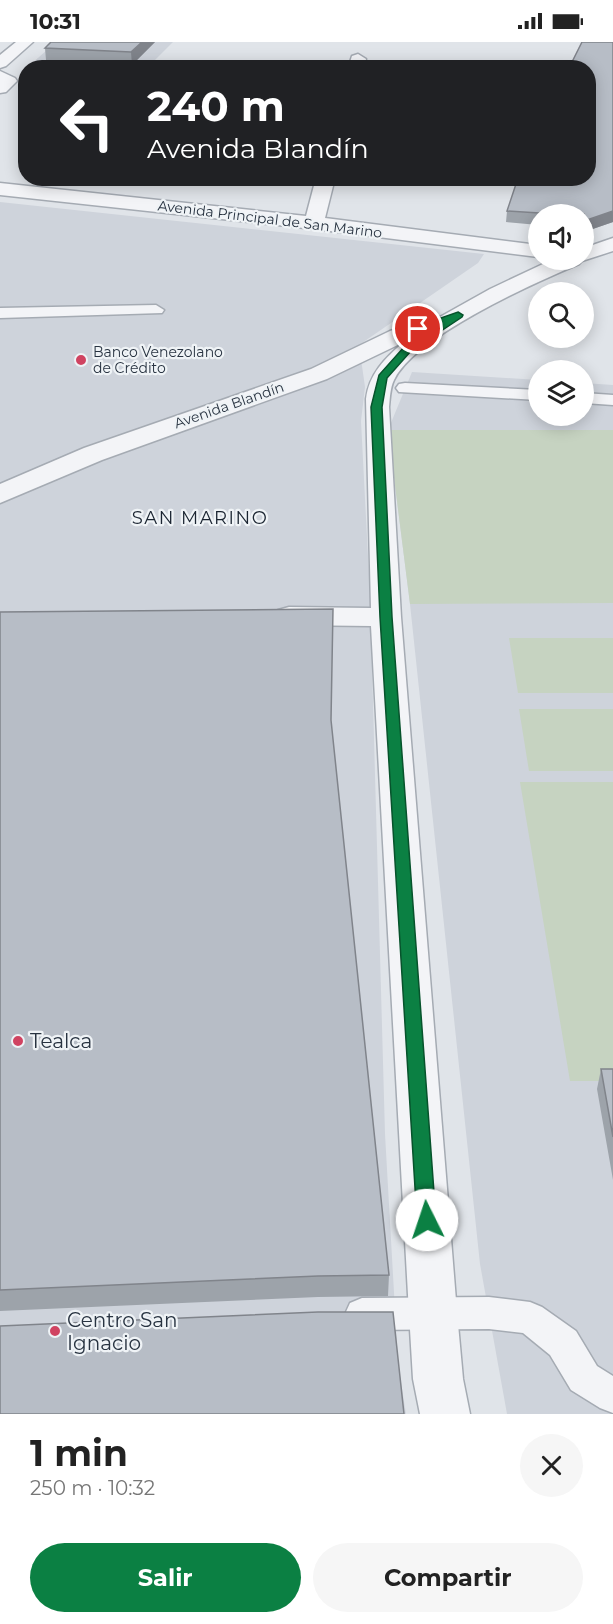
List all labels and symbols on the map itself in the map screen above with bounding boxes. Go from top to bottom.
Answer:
street label: Avenida Principal de San Marino [157,196,384,242]
pin [392,303,443,354]
place label: Banco Venezolano de Crédito [93,343,223,377]
marker: Banco Venezolano de Crédito [74,353,88,367]
street label: Avenida Blandín [172,378,286,432]
district label: SAN MARINO [132,507,268,529]
place label: Tealca [30,1029,92,1053]
marker: Tealca [11,1034,25,1048]
position arrow [395,1188,459,1252]
place label: Centro San Ignacio [67,1308,178,1355]
marker: Centro San Ignacio [48,1324,62,1338]

